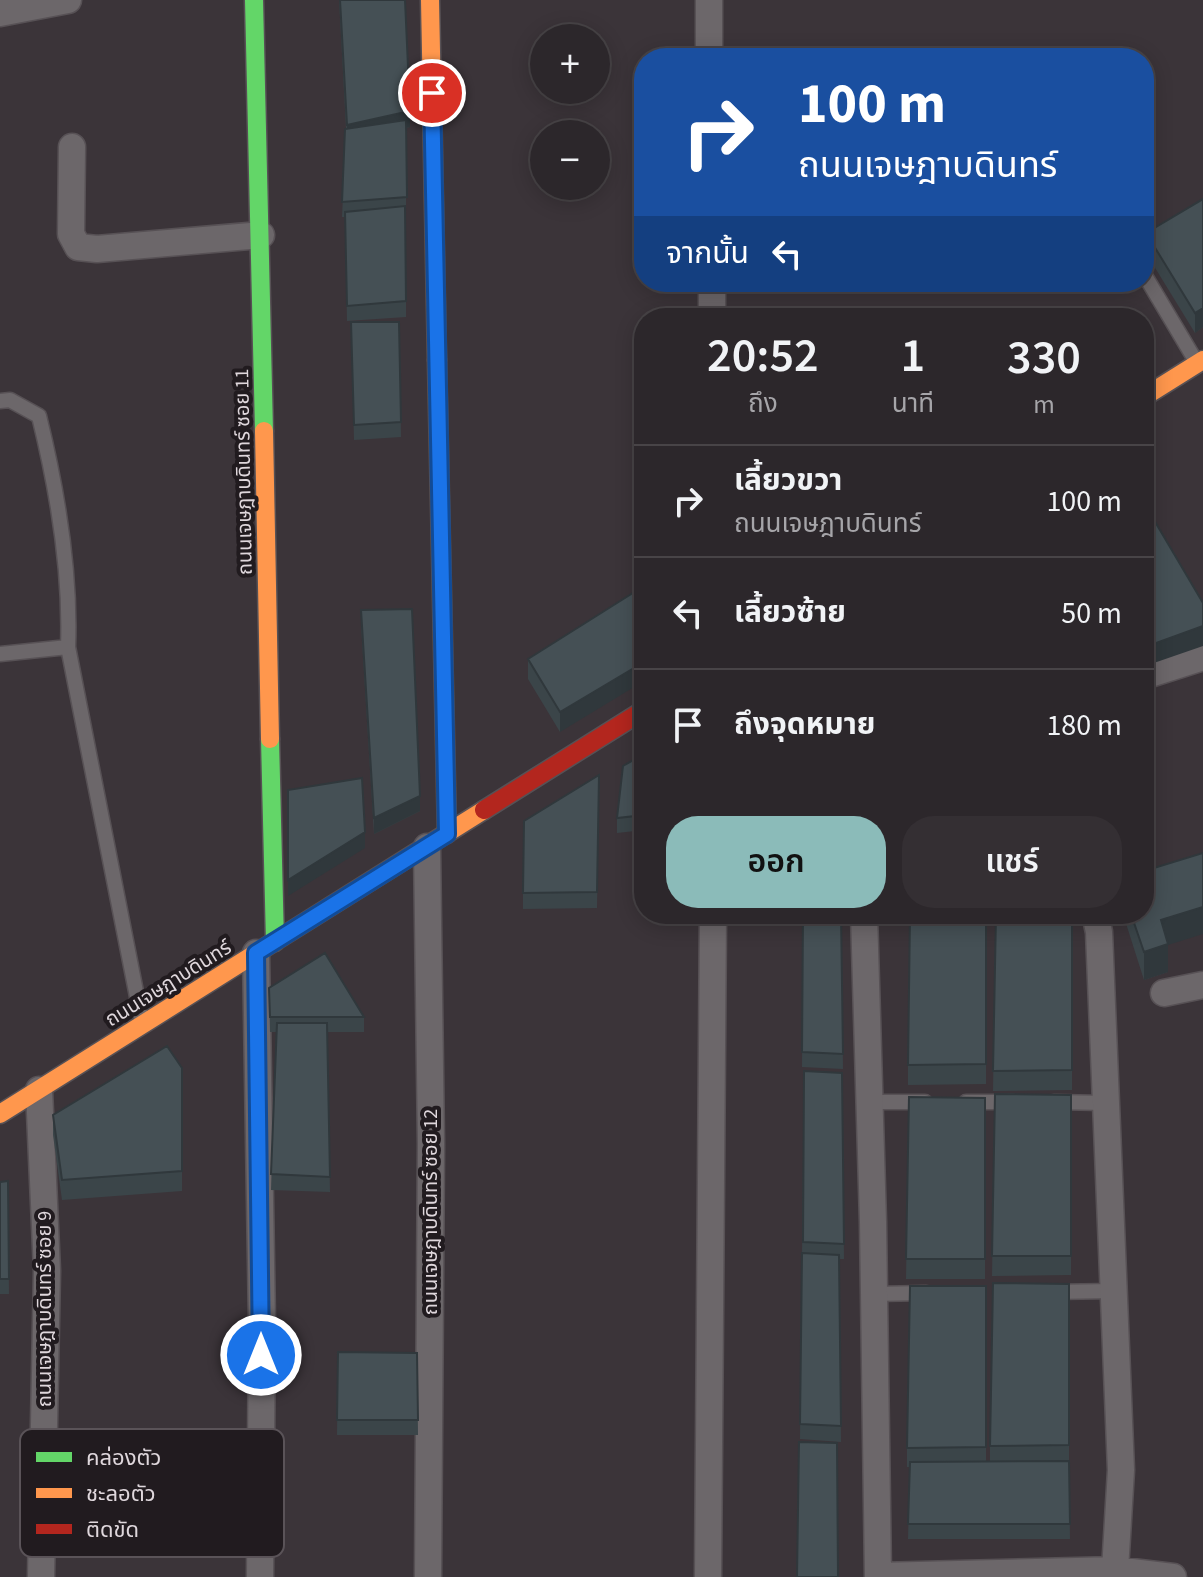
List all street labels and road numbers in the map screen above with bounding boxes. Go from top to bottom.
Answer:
street label: ถนนเจษฎาบดินทร์ ซอย 11 [228,369,260,575]
street label: ถนนเจษฎาบดินทร์ [100,933,238,1034]
street label: ถนนเจษฎาบดินทร์ ซอย 12 [417,1109,445,1315]
street label: ถนนเจษฎาบดินทร์ ซอย 9 [31,1211,59,1407]

